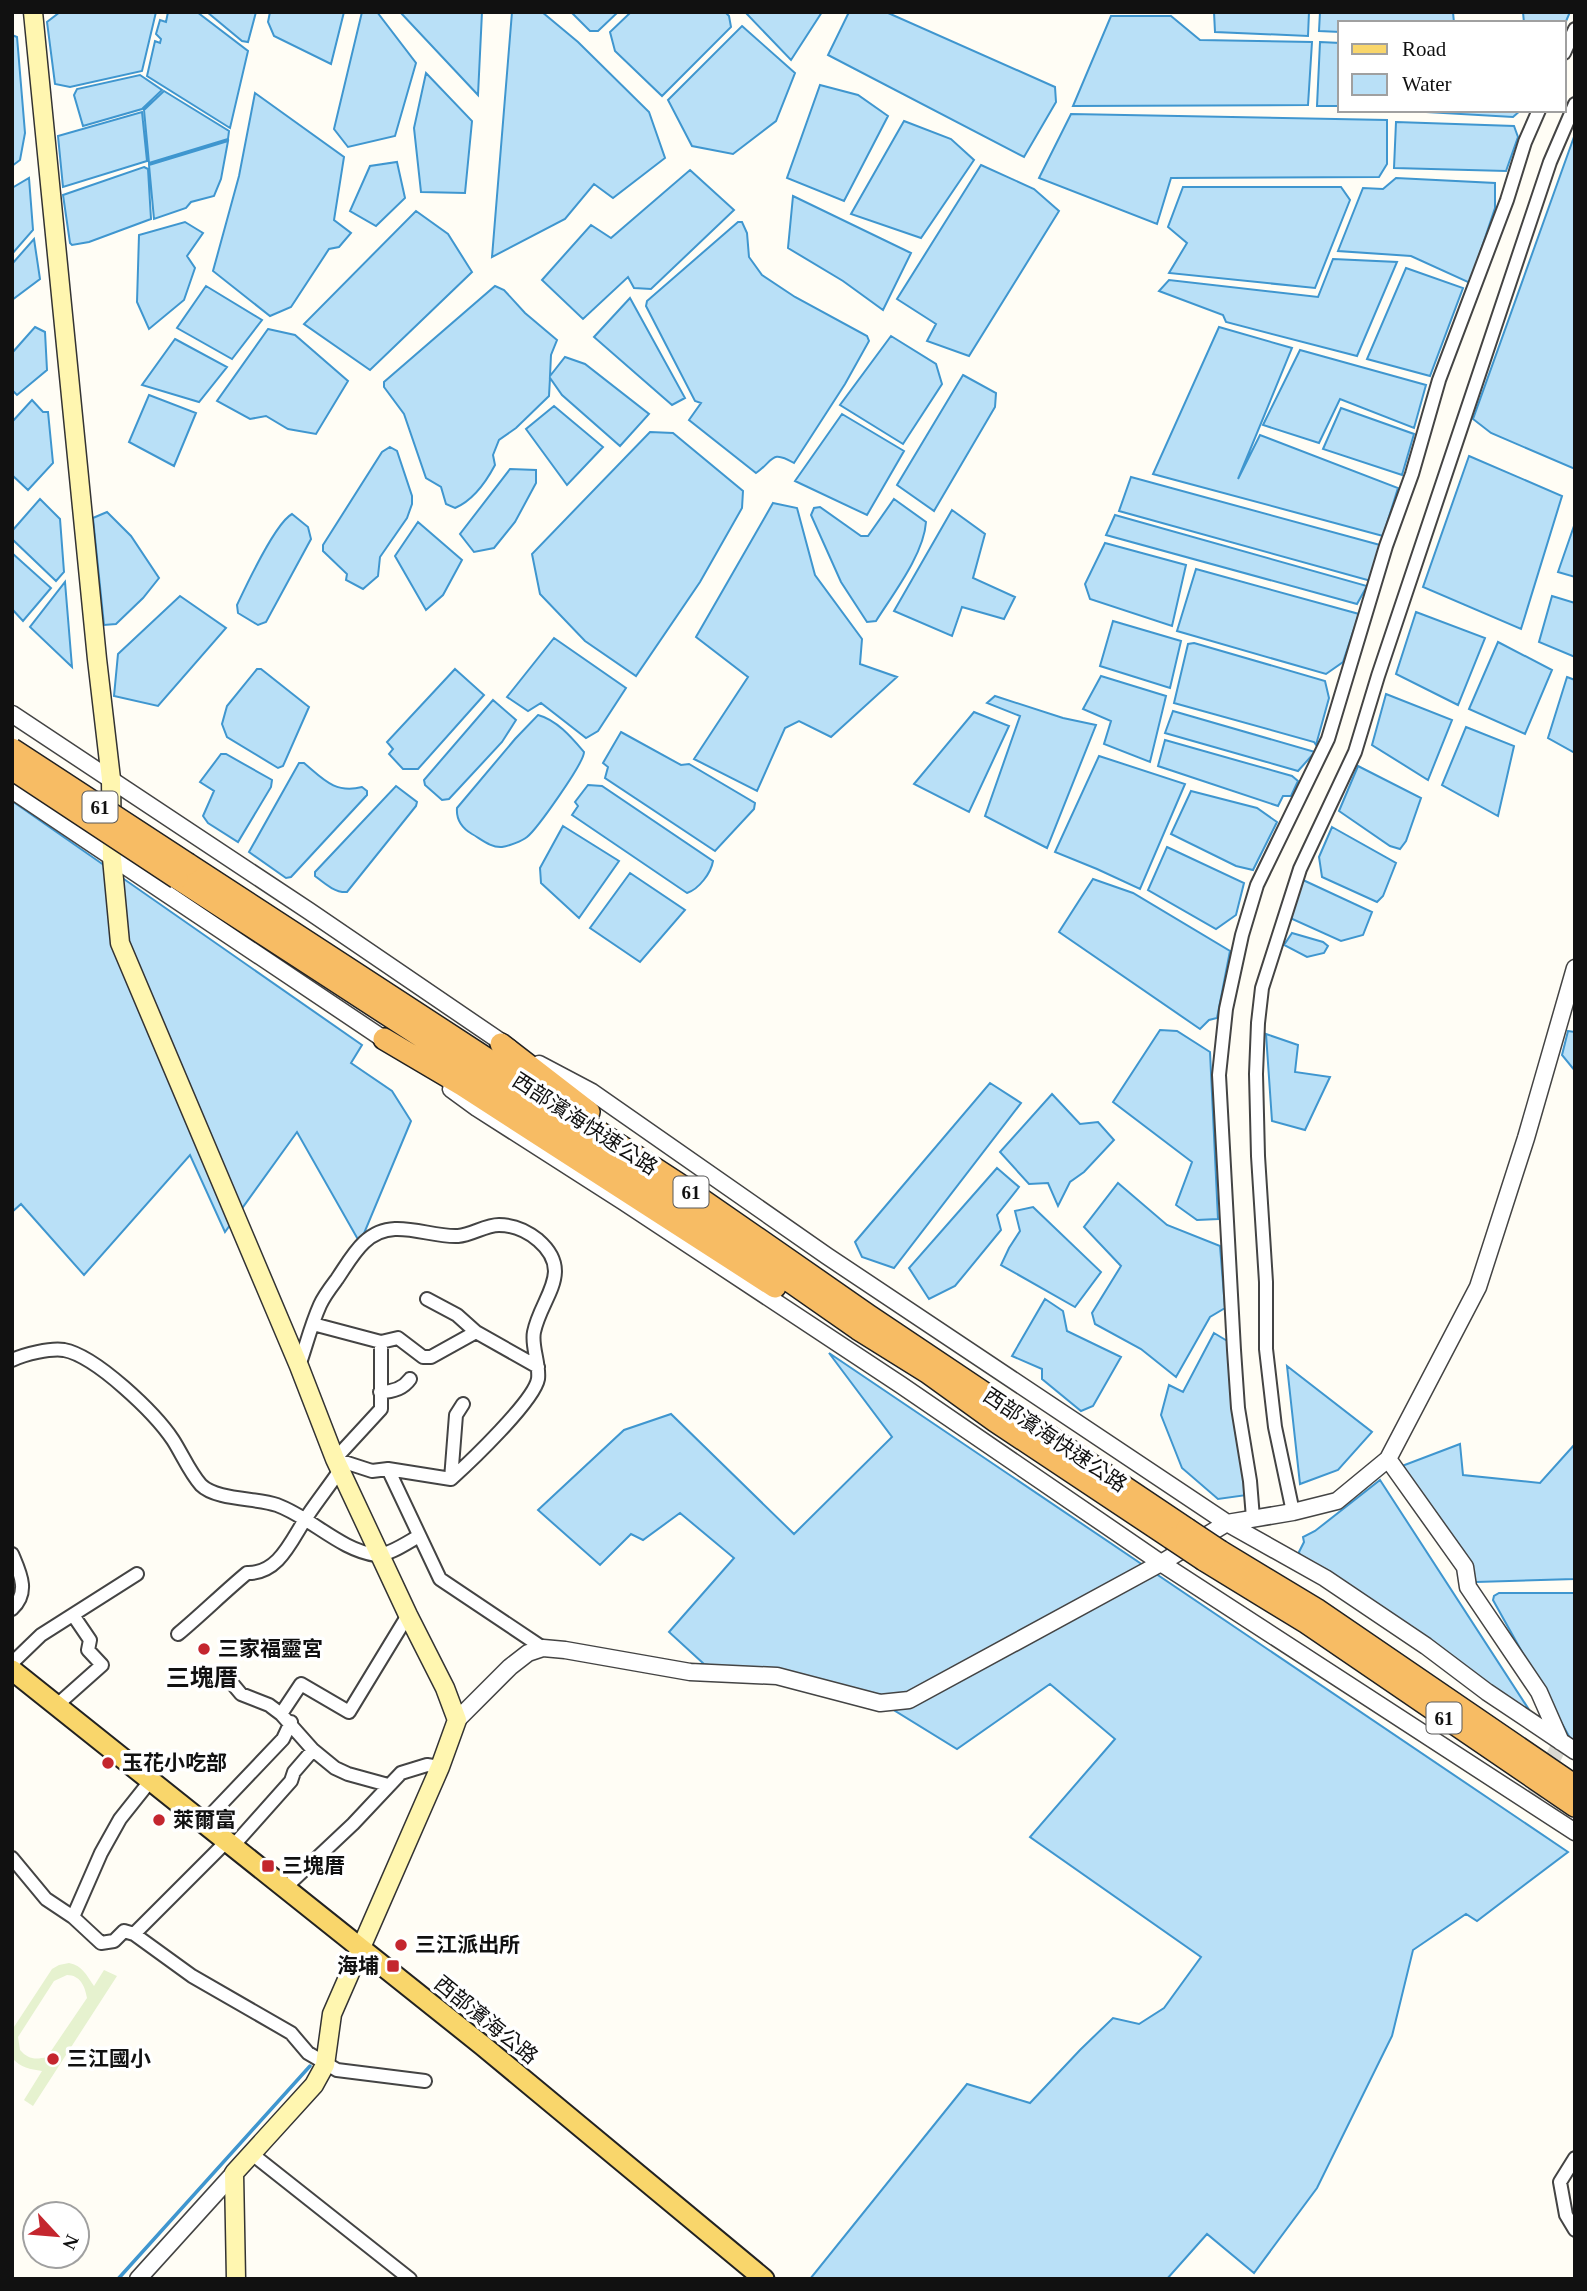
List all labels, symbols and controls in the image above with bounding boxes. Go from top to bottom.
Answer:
legend [1338,21,1566,112]
text: Road [1402,37,1447,61]
text: Water [1402,72,1452,96]
road number: 61 [82,792,118,822]
street label: 西部濱海快速公路 [508,1068,662,1180]
road number: 61 [674,1176,708,1208]
street label: 西部濱海快速公路 [979,1383,1131,1497]
place label: 三家福靈宮 [218,1637,323,1661]
marker: 三家福靈宮 [196,1641,212,1657]
district label: 三塊厝 [166,1665,238,1691]
road number: 61 [1426,1702,1462,1734]
place label: 玉花小吃部 [122,1751,227,1775]
marker: 玉花小吃部 [100,1755,116,1771]
place label: 萊爾富 [173,1808,236,1832]
marker: 萊爾富 [151,1812,167,1828]
place label: 三塊厝 [282,1854,345,1878]
marker: 三塊厝 [260,1858,276,1874]
place label: 三江派出所 [415,1933,520,1957]
marker: 三江派出所 [393,1937,409,1953]
place label: 海埔 [337,1954,379,1978]
marker: 海埔 [385,1958,401,1974]
street label: 西部濱海公路 [429,1971,543,2069]
place label: 三江國小 [67,2047,151,2071]
marker: 三江國小 [45,2051,61,2067]
north arrow [21,2200,91,2270]
text: N [58,2231,83,2253]

